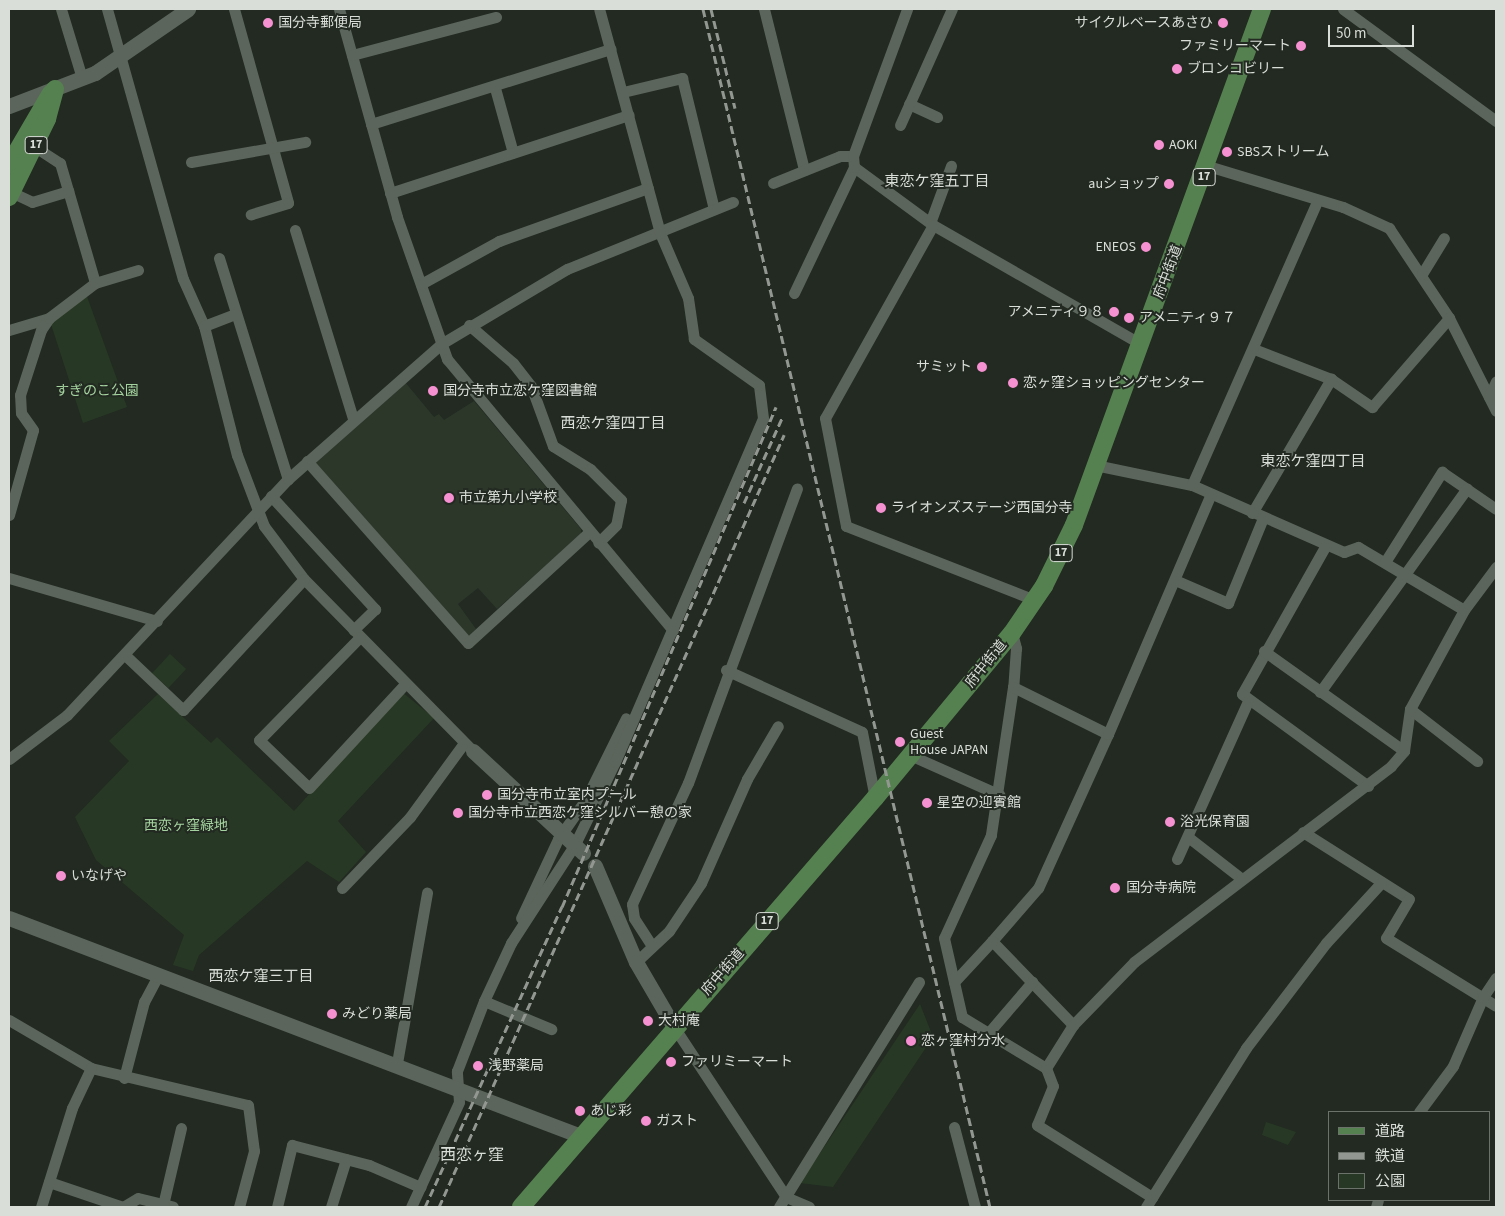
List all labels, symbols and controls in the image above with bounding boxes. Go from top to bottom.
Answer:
place label: 国分寺郵便局 [278,15,362,31]
place label: サイクルベースあさひ [1073,15,1213,31]
scale bar [1330,15,1416,47]
marker: 国分寺郵便局 [262,17,274,29]
marker: サイクルベースあさひ [1217,17,1229,29]
text: 50 m [1336,23,1366,44]
place label: ファミリーマート [1179,38,1291,54]
marker: ファミリーマート [1295,40,1307,52]
place label: ブロンコビリー [1187,61,1285,77]
marker: ブロンコビリー [1171,63,1183,75]
road number: 17 [24,136,48,154]
place label: AOKI [1169,137,1198,153]
marker: AOKI [1153,139,1165,151]
place label: SBSストリーム [1237,144,1330,160]
marker: SBSストリーム [1221,146,1233,158]
road number: 17 [1192,168,1216,186]
district label: 東恋ケ窪五丁目 [885,173,989,191]
place label: auショップ [1088,176,1159,192]
marker: auショップ [1163,178,1175,190]
place label: ENEOS [1095,239,1136,255]
marker: ENEOS [1140,241,1152,253]
street label: 府中街道 [1150,243,1186,301]
place label: アメニティ９８ [1006,304,1104,320]
marker: アメニティ９８ [1108,306,1120,318]
place label: アメニティ９７ [1139,310,1237,326]
marker: アメニティ９７ [1123,312,1135,324]
place label: サミット [916,359,972,375]
marker: サミット [976,361,988,373]
place label: 恋ヶ窪ショッピングセンター [1023,375,1205,391]
marker: 恋ヶ窪ショッピングセンター [1007,377,1019,389]
park label: すぎのこ公園 [55,383,139,399]
place label: 国分寺市立恋ケ窪図書館 [443,383,597,399]
marker: 国分寺市立恋ケ窪図書館 [427,385,439,397]
district label: 西恋ケ窪四丁目 [561,415,665,433]
district label: 東恋ケ窪四丁目 [1261,453,1365,471]
place label: 市立第九小学校 [459,490,557,506]
marker: 市立第九小学校 [443,492,455,504]
place label: ライオンズステージ西国分寺 [891,500,1073,516]
marker: ライオンズステージ西国分寺 [875,502,887,514]
road number: 17 [1048,544,1074,562]
street label: 府中街道 [962,637,1010,691]
place label: Guest House JAPAN [910,726,988,759]
marker: Guest House JAPAN [894,736,906,748]
place label: 国分寺市立室内プール [497,787,637,803]
marker: 国分寺市立室内プール [481,789,493,801]
place label: 星空の迎賓館 [937,795,1021,811]
marker: 星空の迎賓館 [921,797,933,809]
place label: 国分寺市立西恋ケ窪シルバー憩の家 [468,805,692,821]
marker: 国分寺市立西恋ケ窪シルバー憩の家 [452,807,464,819]
place label: 浴光保育園 [1180,814,1250,830]
marker: 浴光保育園 [1164,816,1176,828]
park label: 西恋ヶ窪緑地 [144,818,228,834]
place label: いなげや [71,868,127,884]
marker: いなげや [55,870,67,882]
place label: 国分寺病院 [1126,880,1196,896]
marker: 国分寺病院 [1108,881,1122,895]
road number: 17 [754,911,780,930]
street label: 府中街道 [698,945,748,999]
district label: 西恋ケ窪三丁目 [209,968,313,986]
place label: みどり薬局 [342,1006,412,1022]
marker: みどり薬局 [326,1008,338,1020]
place label: 大村庵 [658,1013,700,1029]
marker: 大村庵 [642,1015,654,1027]
place label: 恋ヶ窪村分水 [921,1033,1005,1049]
marker: 恋ヶ窪村分水 [905,1035,917,1047]
place label: ファリミーマート [681,1054,793,1070]
marker: ファリミーマート [665,1056,677,1068]
place label: 浅野薬局 [488,1058,544,1074]
marker: 浅野薬局 [472,1060,484,1072]
place label: あじ彩 [590,1103,632,1119]
marker: あじ彩 [574,1105,586,1117]
legend [1328,1111,1490,1201]
place label: ガスト [656,1113,698,1129]
marker: ガスト [640,1115,652,1127]
text: 道路 [1375,1121,1405,1142]
district label: 西恋ヶ窪 [440,1145,504,1165]
text: 鉄道 [1375,1146,1405,1167]
text: 公園 [1375,1171,1405,1192]

